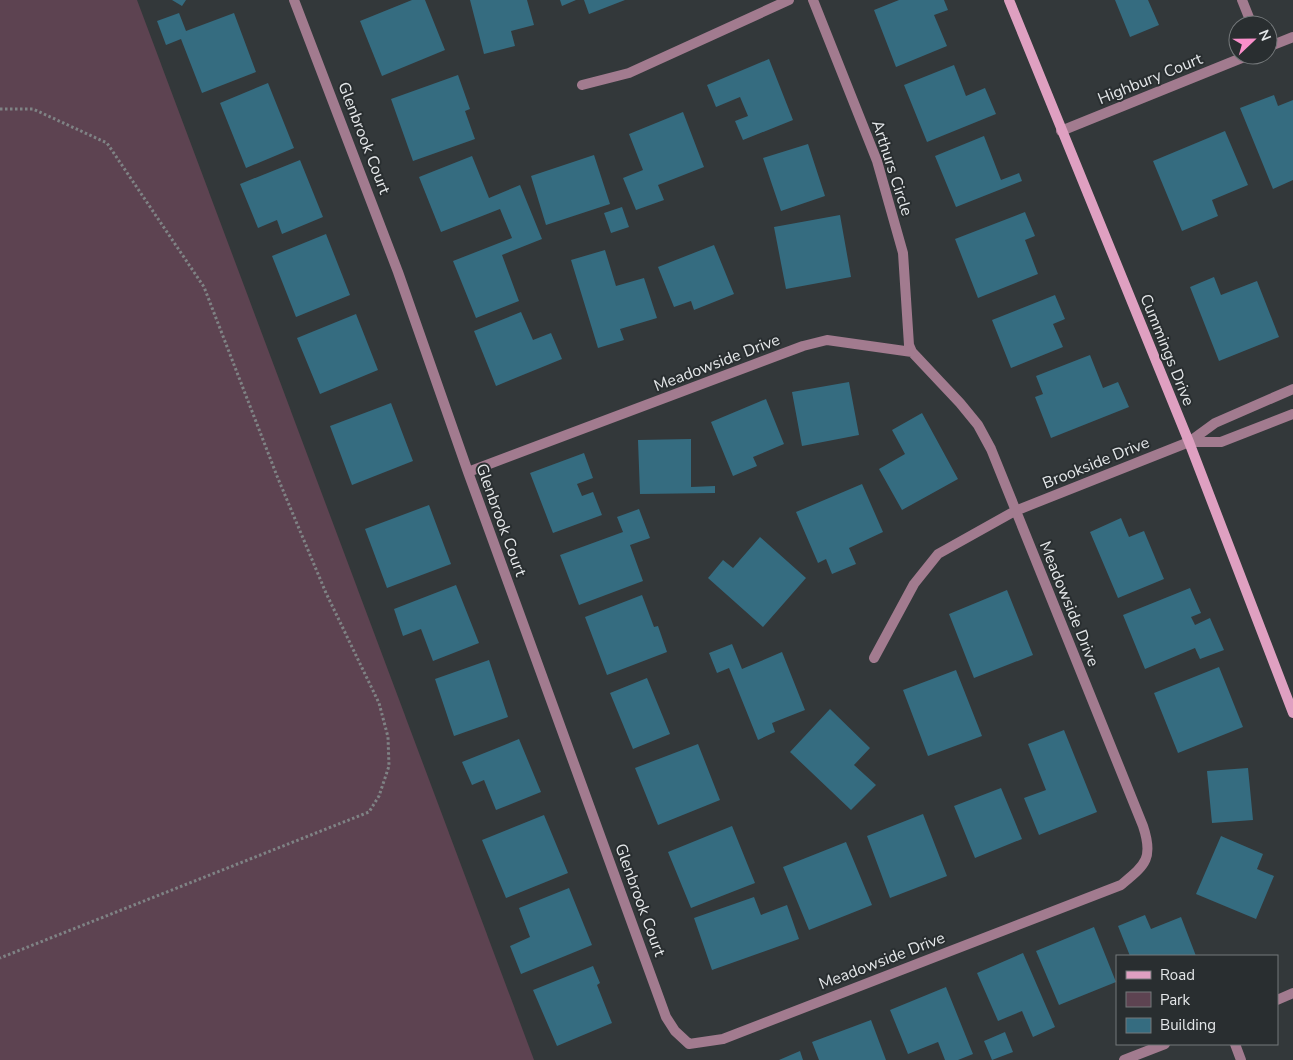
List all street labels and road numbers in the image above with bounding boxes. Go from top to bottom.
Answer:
street label: Highbury Court [1094,48,1206,110]
street label: Glenbrook Court [332,79,396,198]
street label: Arthurs Circle [866,117,918,219]
street label: Cummings Drive [1135,291,1199,409]
street label: Meadowside Drive [651,329,783,397]
street label: Brookside Drive [1039,432,1153,494]
street label: Glenbrook Court [470,461,532,580]
street label: Meadowside Drive [1034,538,1104,670]
street label: Glenbrook Court [609,841,671,960]
street label: Meadowside Drive [816,927,948,995]

